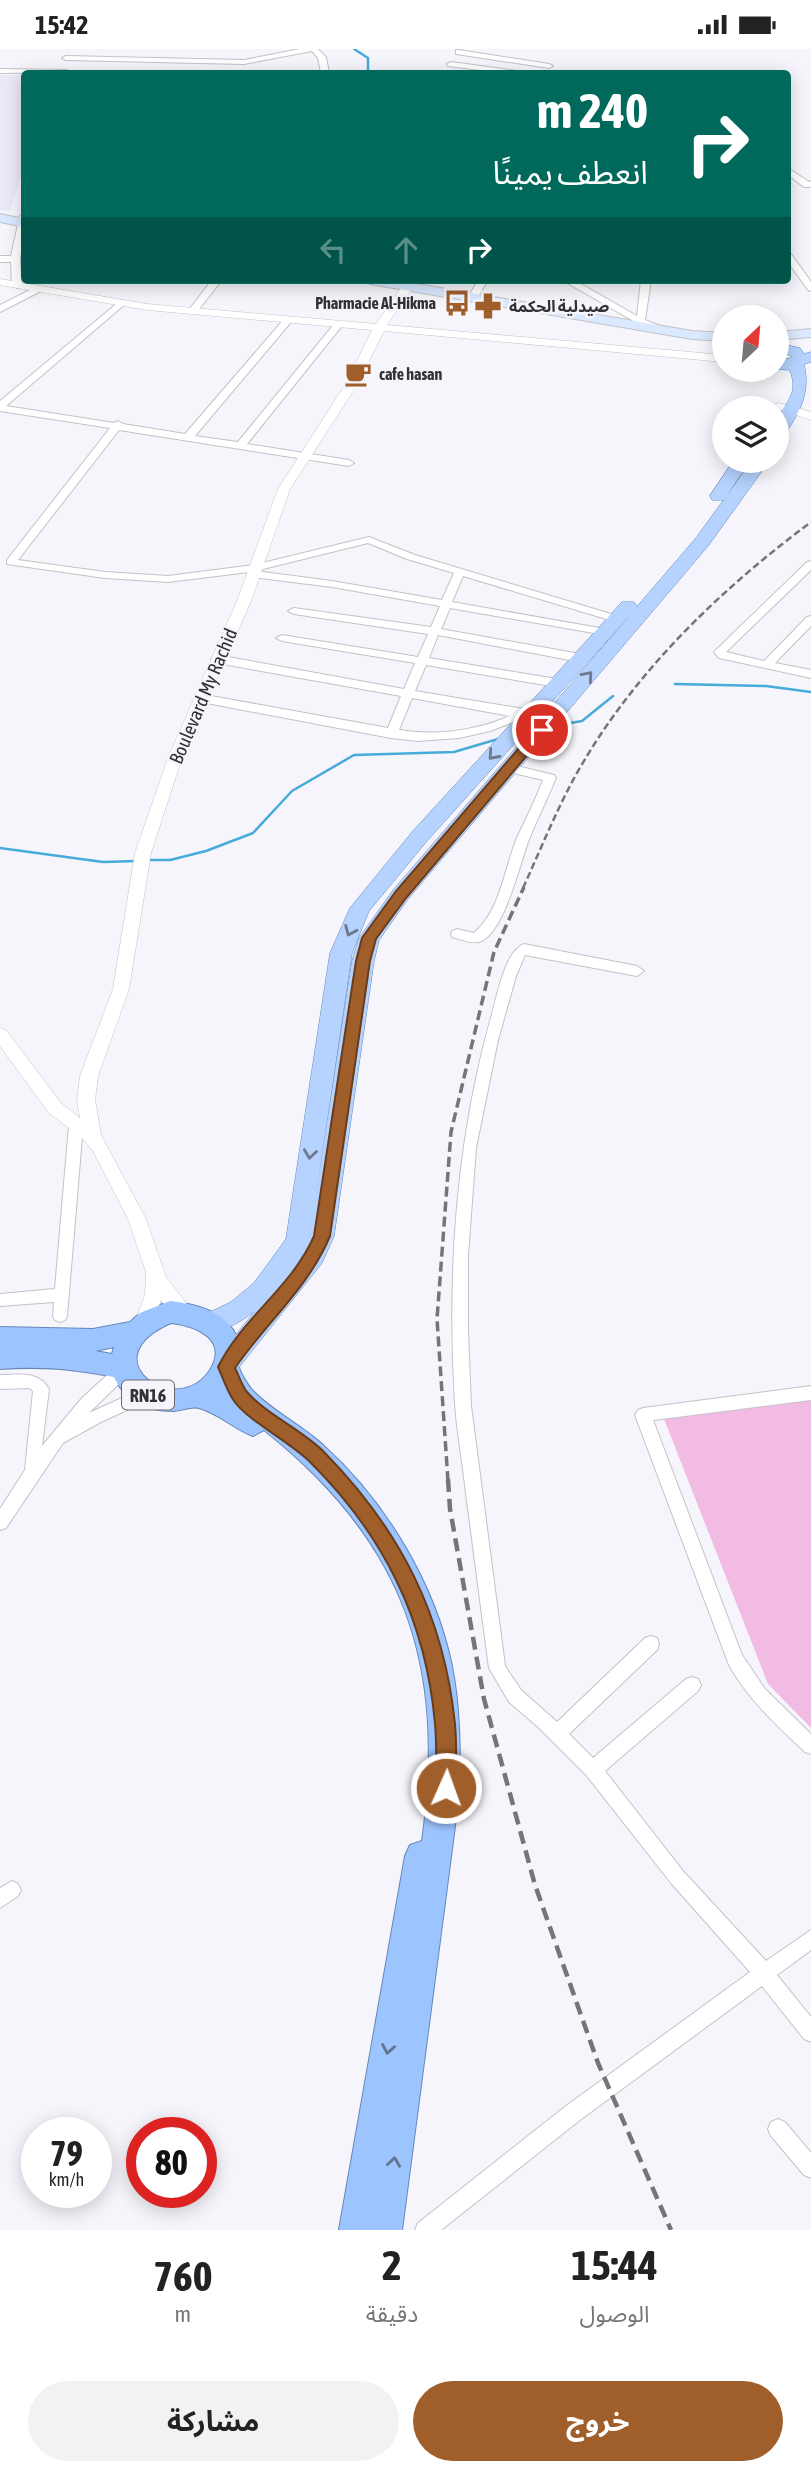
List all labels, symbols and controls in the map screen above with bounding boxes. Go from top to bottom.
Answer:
text: 15:42 [35,10,89,40]
text: 240 m [537,82,648,138]
icon: right [672,98,763,189]
text: انعطف يمينًا [493,154,648,191]
icon: left [314,231,352,269]
icon: ahead [387,231,425,269]
icon: right [460,231,498,269]
bus stop icon: Pharmacie Al-Hikma [442,288,472,318]
pharmacy icon: صيدلية الحكمة [473,291,503,321]
place label: Pharmacie Al-Hikma [315,294,436,312]
place label: صيدلية الحكمة [509,297,609,316]
north arrow [712,305,789,381]
map controls [712,305,789,473]
cafe icon: cafe hasan [343,359,373,389]
place label: cafe hasan [379,365,443,383]
button: layers [712,396,789,473]
street label: Boulevard My Rachid [165,625,241,767]
one-way arrow [580,672,592,685]
pin [512,700,572,760]
icon: arrive [523,711,561,749]
one-way arrow [488,747,501,760]
one-way arrow [344,924,358,936]
one-way arrow [303,1148,318,1160]
road number: RN16 [122,1380,174,1409]
position arrow [409,1751,483,1825]
one-way arrow [381,2043,396,2055]
speed limit sign: 80 [126,2117,217,2208]
text: 79 [50,2133,83,2173]
one-way arrow [386,2157,401,2168]
text: km/h [49,2169,84,2190]
text: 2 [382,2241,402,2289]
text: 15:44 [571,2241,658,2289]
text: 760 [153,2252,213,2300]
text: m [175,2301,191,2327]
text: دقيقة [366,2301,418,2327]
text: الوصول [580,2301,650,2327]
button: مشاركة [28,2381,399,2461]
button: خروج [413,2381,783,2461]

